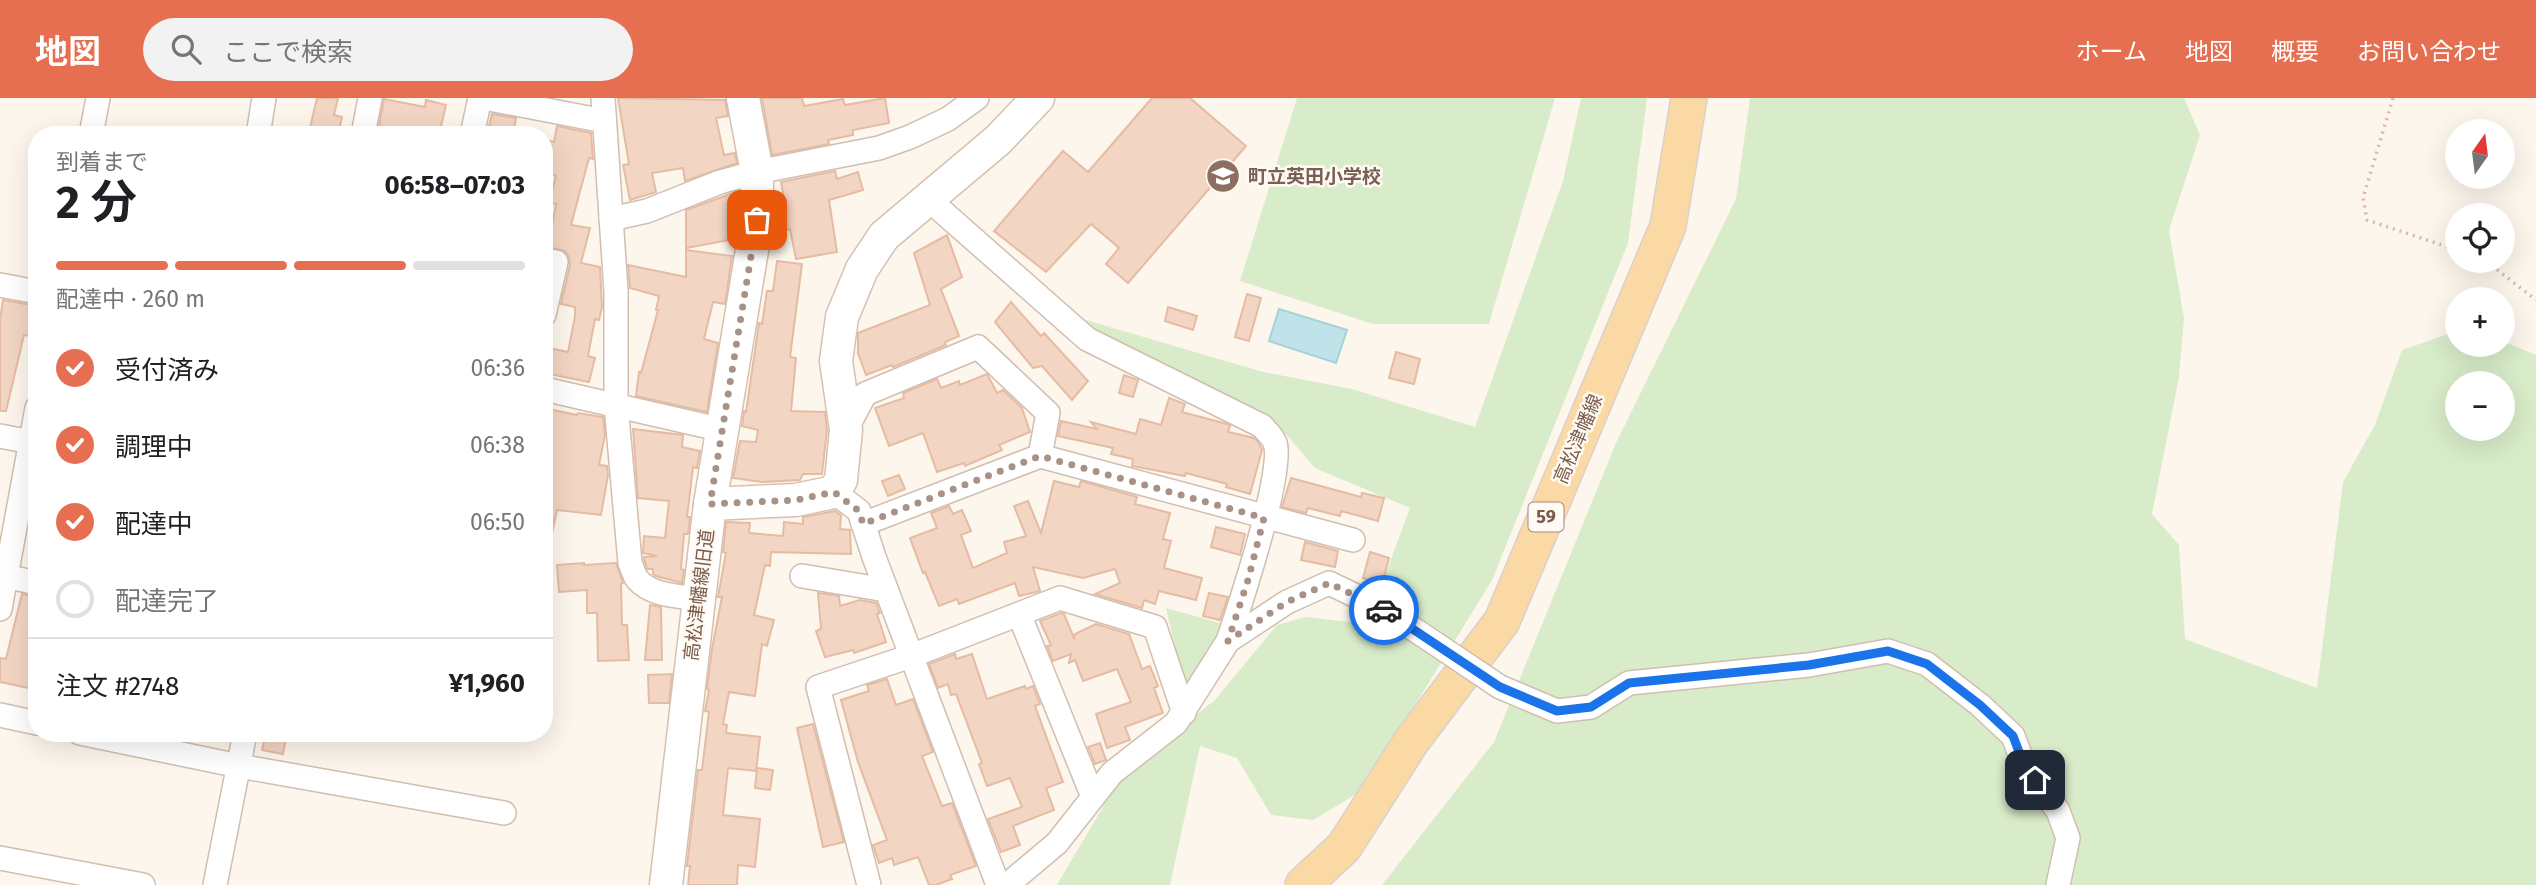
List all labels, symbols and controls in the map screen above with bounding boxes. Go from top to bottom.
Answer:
search box [143,18,633,81]
icon: search [167,30,205,68]
text: 地図 [35,32,101,72]
text: ここで検索 [223,37,353,68]
text: ホーム [2076,38,2147,66]
text: 地図 [2185,38,2233,66]
text: 概要 [2271,38,2319,66]
text: お問い合わせ [2357,38,2501,66]
north arrow [2445,119,2515,189]
map controls [2445,119,2515,441]
text: 到着まで [56,148,148,176]
school or university icon: 町立英田小学校 [1204,157,1242,195]
place label: 町立英田小学校 [1248,165,1381,188]
text: 06:58–07:03 [385,170,525,201]
text: 2 分 [56,175,137,230]
pin [727,190,787,250]
icon: bag [738,201,776,239]
button: locate [2445,203,2515,273]
text: 配達中 · 260 m [56,285,205,313]
button: + [2445,287,2515,357]
icon: check [56,349,94,387]
text: 06:36 [470,354,525,382]
text: 受付済み [115,355,219,386]
button: − [2445,371,2515,441]
street label: 高松津幡線 [1549,391,1607,487]
icon: check [56,426,94,464]
text: 06:38 [470,431,525,459]
text: 調理中 [115,432,193,463]
road number: 59 [1528,502,1564,531]
icon: check [56,503,94,541]
text: 06:50 [470,508,525,536]
text: 配達中 [115,509,193,540]
street label: 高松津幡線旧道 [679,528,719,662]
courier [1349,575,1419,645]
text: 配達完了 [115,586,219,617]
icon: car [1365,591,1403,629]
text: ¥1,960 [449,668,525,699]
text: 注文 #2748 [56,671,179,702]
pin [2005,750,2065,810]
icon: home [2016,761,2054,799]

